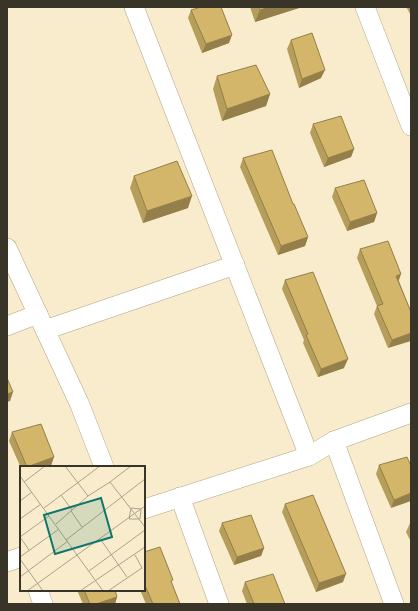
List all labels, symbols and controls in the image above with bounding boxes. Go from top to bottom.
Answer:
inset map [20,466,145,591]

